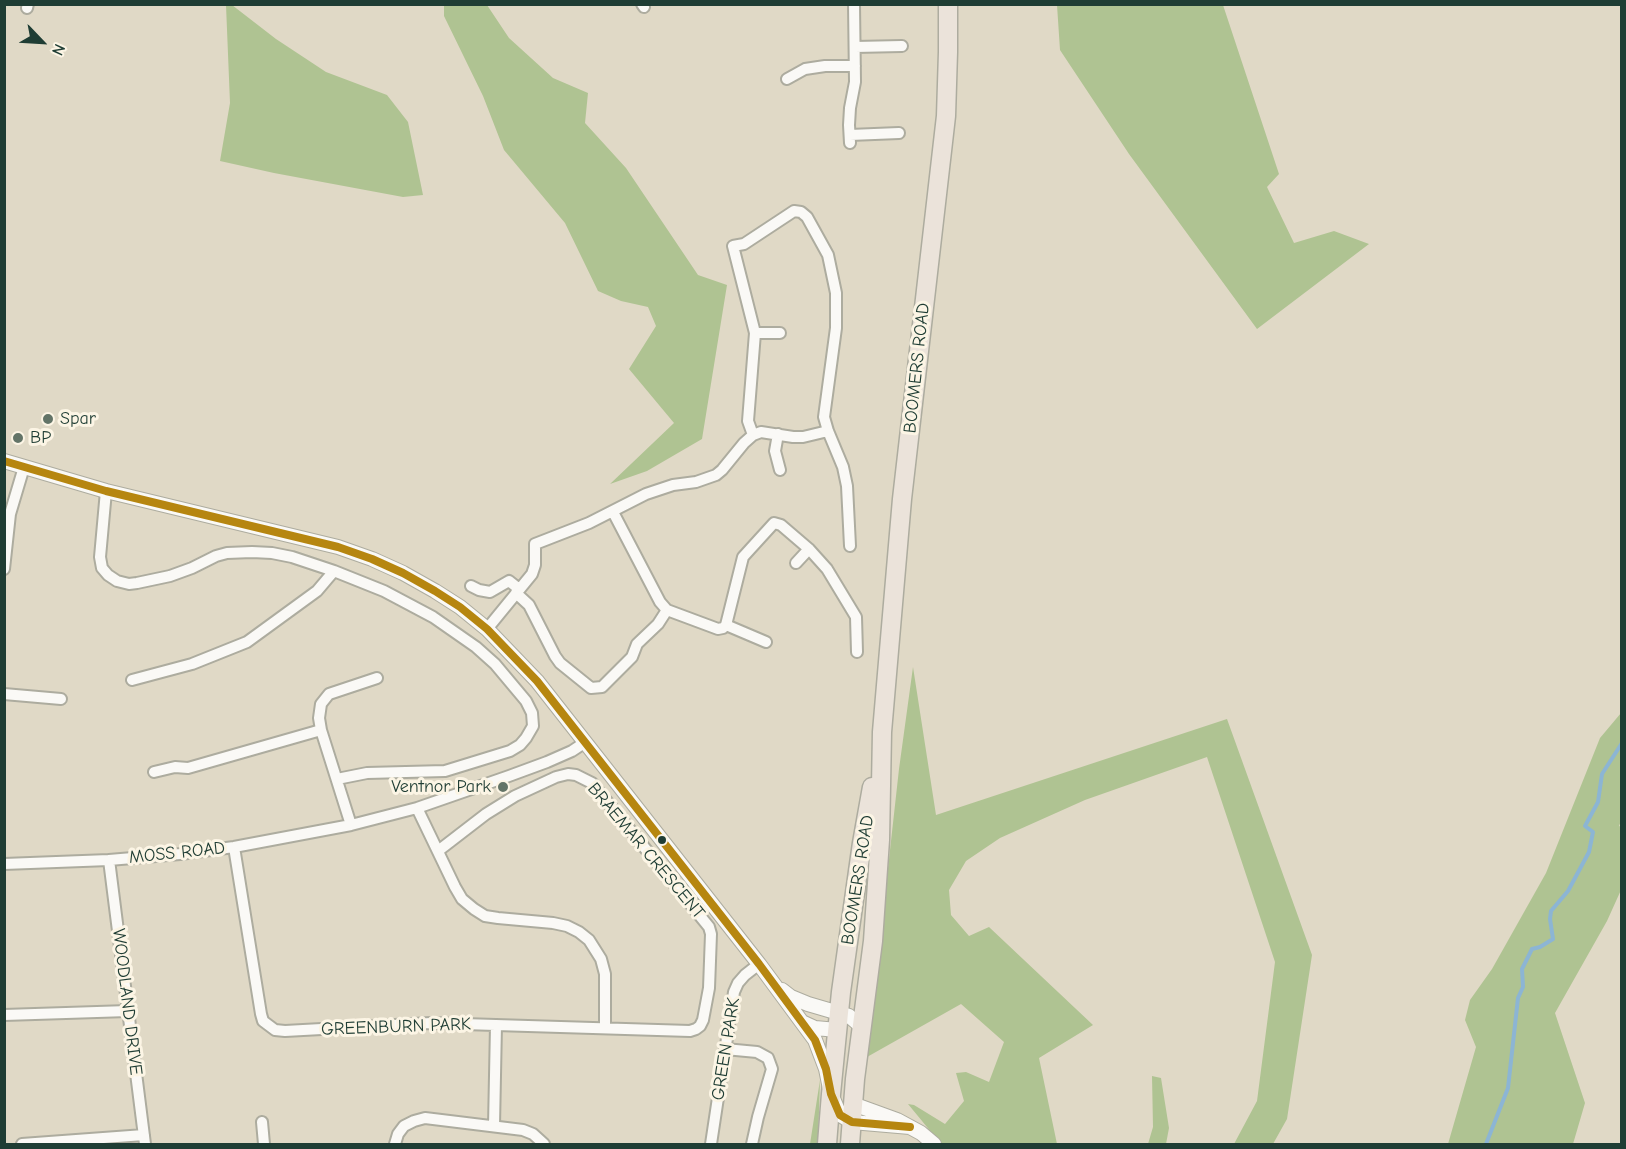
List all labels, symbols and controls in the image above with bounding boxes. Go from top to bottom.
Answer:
north arrow [12,12,72,72]
text: N [48,41,69,58]
street label: BOOMERS ROAD [899,302,935,434]
place label: Spar [60,408,96,430]
marker: Spar [41,412,55,426]
place label: BP [30,427,51,449]
marker: BP [11,431,25,445]
place label: Ventnor Park [391,776,491,798]
street label: BRAEMAR CRESCENT [583,778,709,924]
marker: Ventnor Park [496,780,510,794]
street label: BOOMERS ROAD [837,814,879,946]
unlabelled marker [656,834,668,846]
street label: MOSS ROAD [128,837,226,869]
street label: WOODLAND DRIVE [107,927,147,1077]
street label: GREEN PARK [707,996,745,1102]
street label: GREENBURN PARK [321,1014,471,1040]

